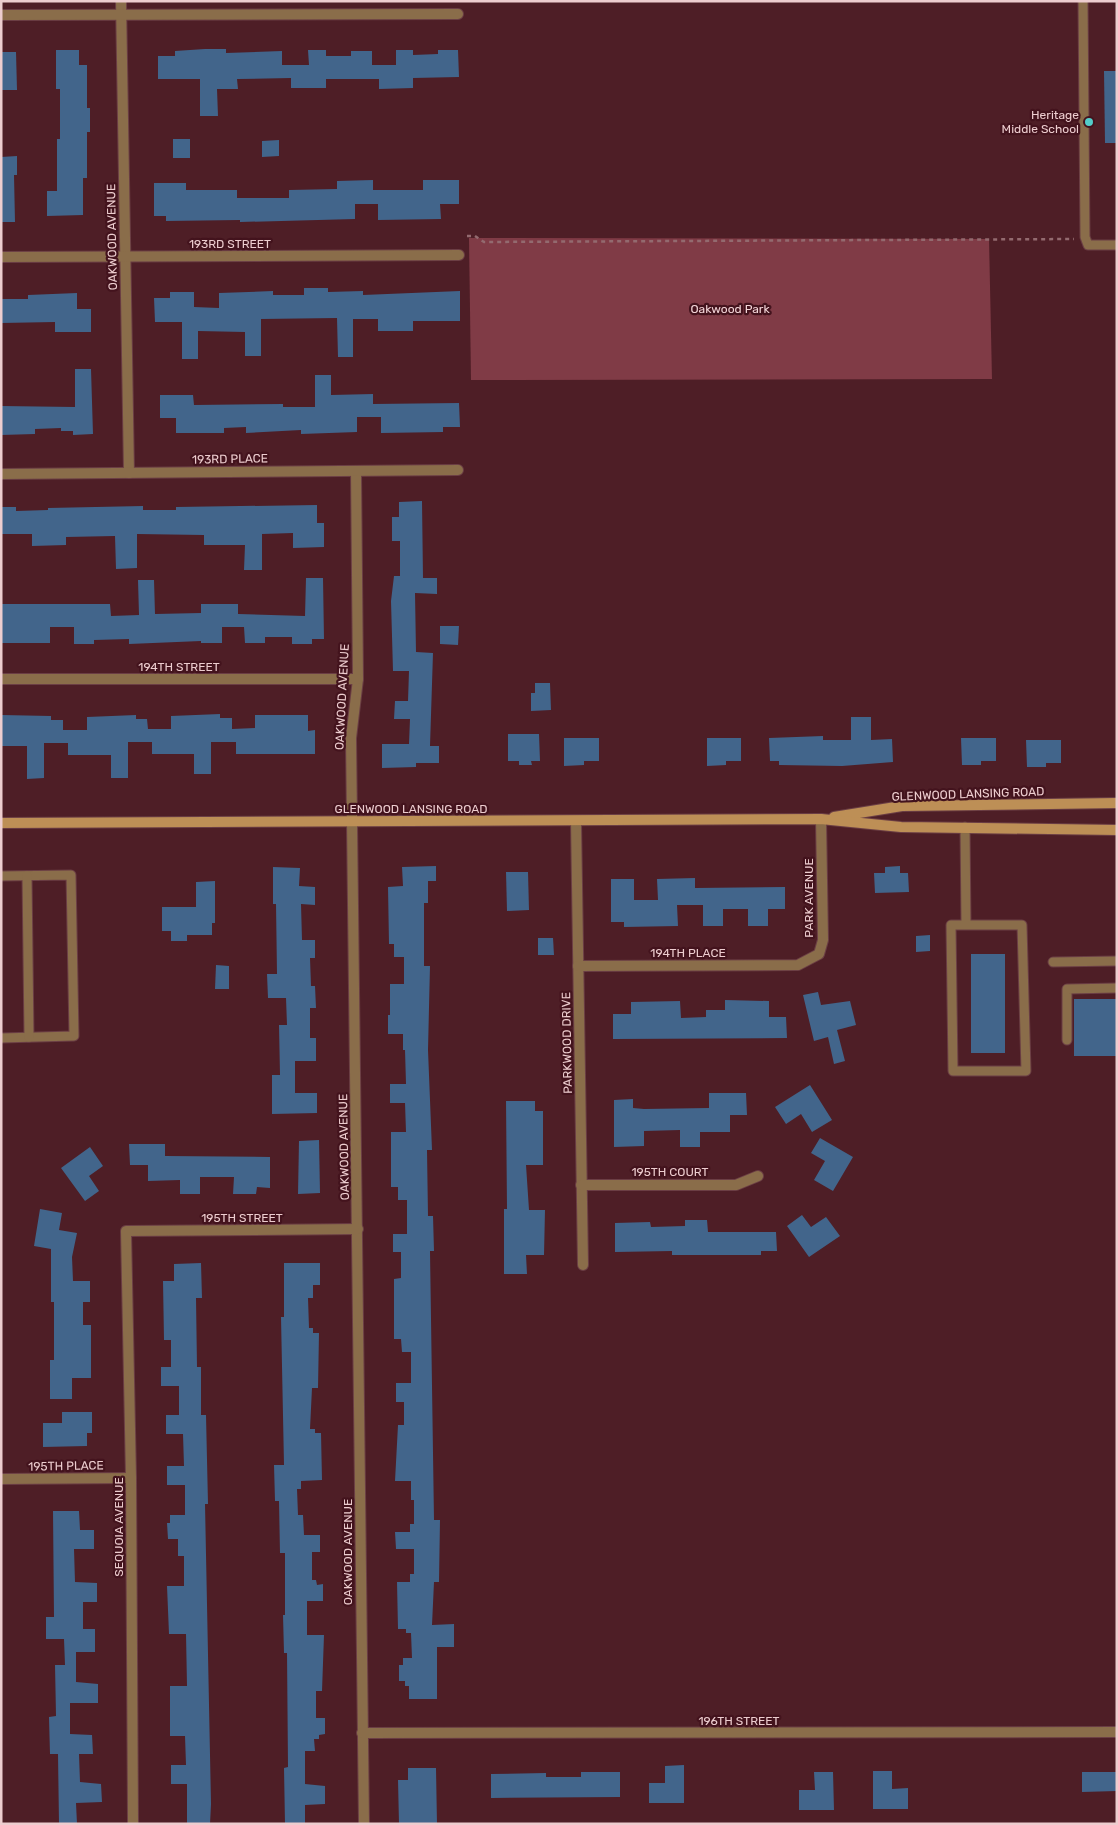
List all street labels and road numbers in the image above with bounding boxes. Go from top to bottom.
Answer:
street label: OAKWOOD AVENUE [104,184,120,290]
street label: 193RD STREET [189,237,271,251]
street label: 193RD PLACE [192,451,268,467]
street label: OAKWOOD AVENUE [332,643,352,751]
street label: 194TH STREET [138,660,220,674]
street label: GLENWOOD LANSING ROAD [891,784,1045,804]
street label: GLENWOOD LANSING ROAD [335,802,487,816]
street label: PARK AVENUE [802,858,816,938]
street label: 194TH PLACE [650,946,726,960]
street label: PARKWOOD DRIVE [559,992,575,1094]
street label: OAKWOOD AVENUE [336,1094,352,1200]
street label: 195TH COURT [631,1165,709,1179]
street label: 195TH STREET [201,1211,283,1225]
street label: 195TH PLACE [28,1458,104,1474]
street label: SEQUOIA AVENUE [112,1477,126,1577]
street label: OAKWOOD AVENUE [341,1499,355,1605]
street label: 196TH STREET [698,1714,780,1728]

